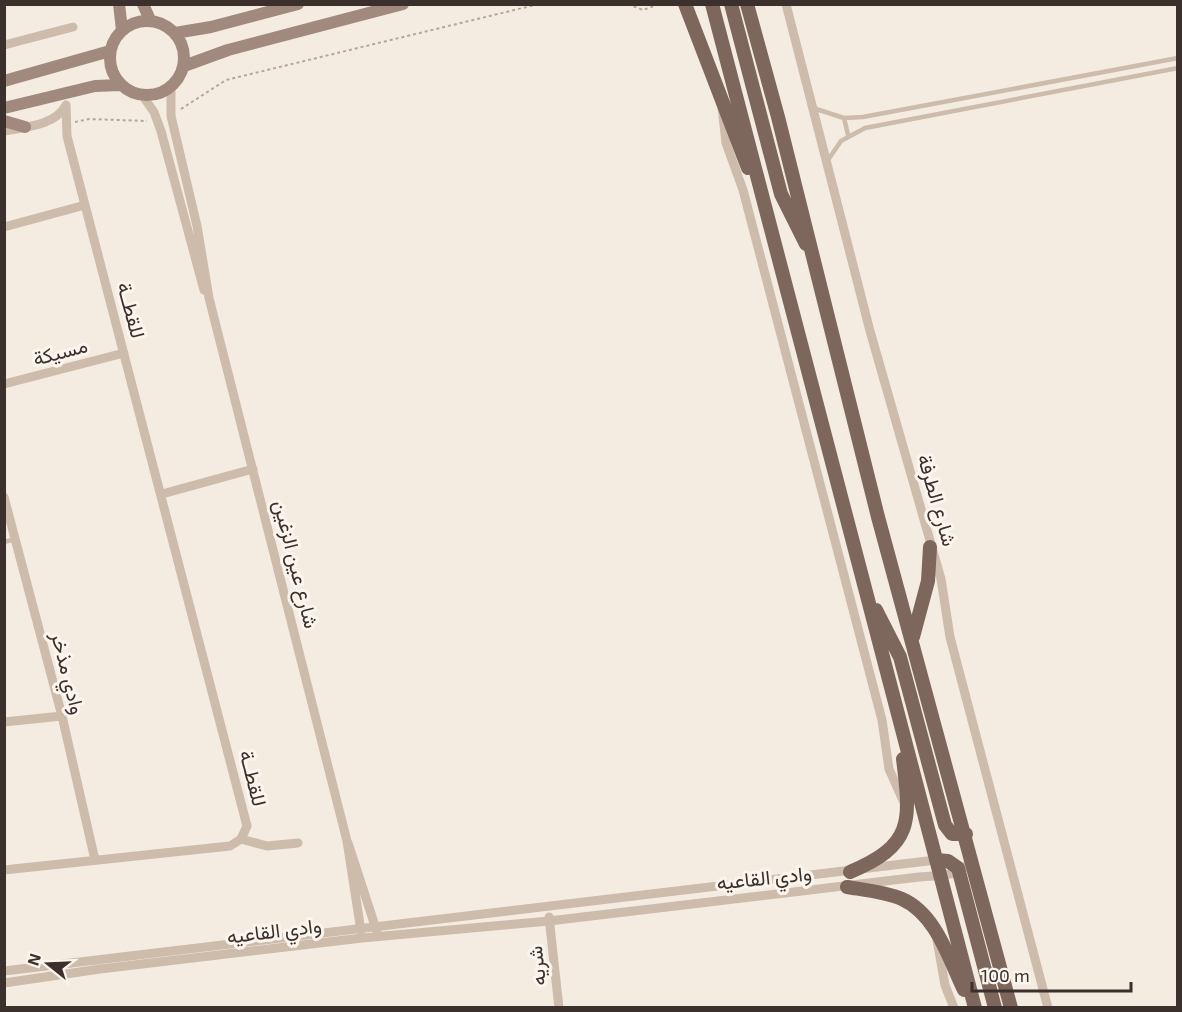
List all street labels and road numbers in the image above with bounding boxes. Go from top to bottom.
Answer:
street label: للقطــة [113,279,151,341]
street label: مسيكة [30,332,90,371]
street label: شارع الطرفة [911,451,963,550]
street label: شارع عين الزغين [267,497,325,631]
street label: وادي مذخر [41,628,91,718]
street label: للقطــة [235,747,273,809]
street label: وادي القاعيه [715,860,813,900]
street label: وادي القاعيه [225,912,323,954]
street label: شريه [522,945,552,987]

